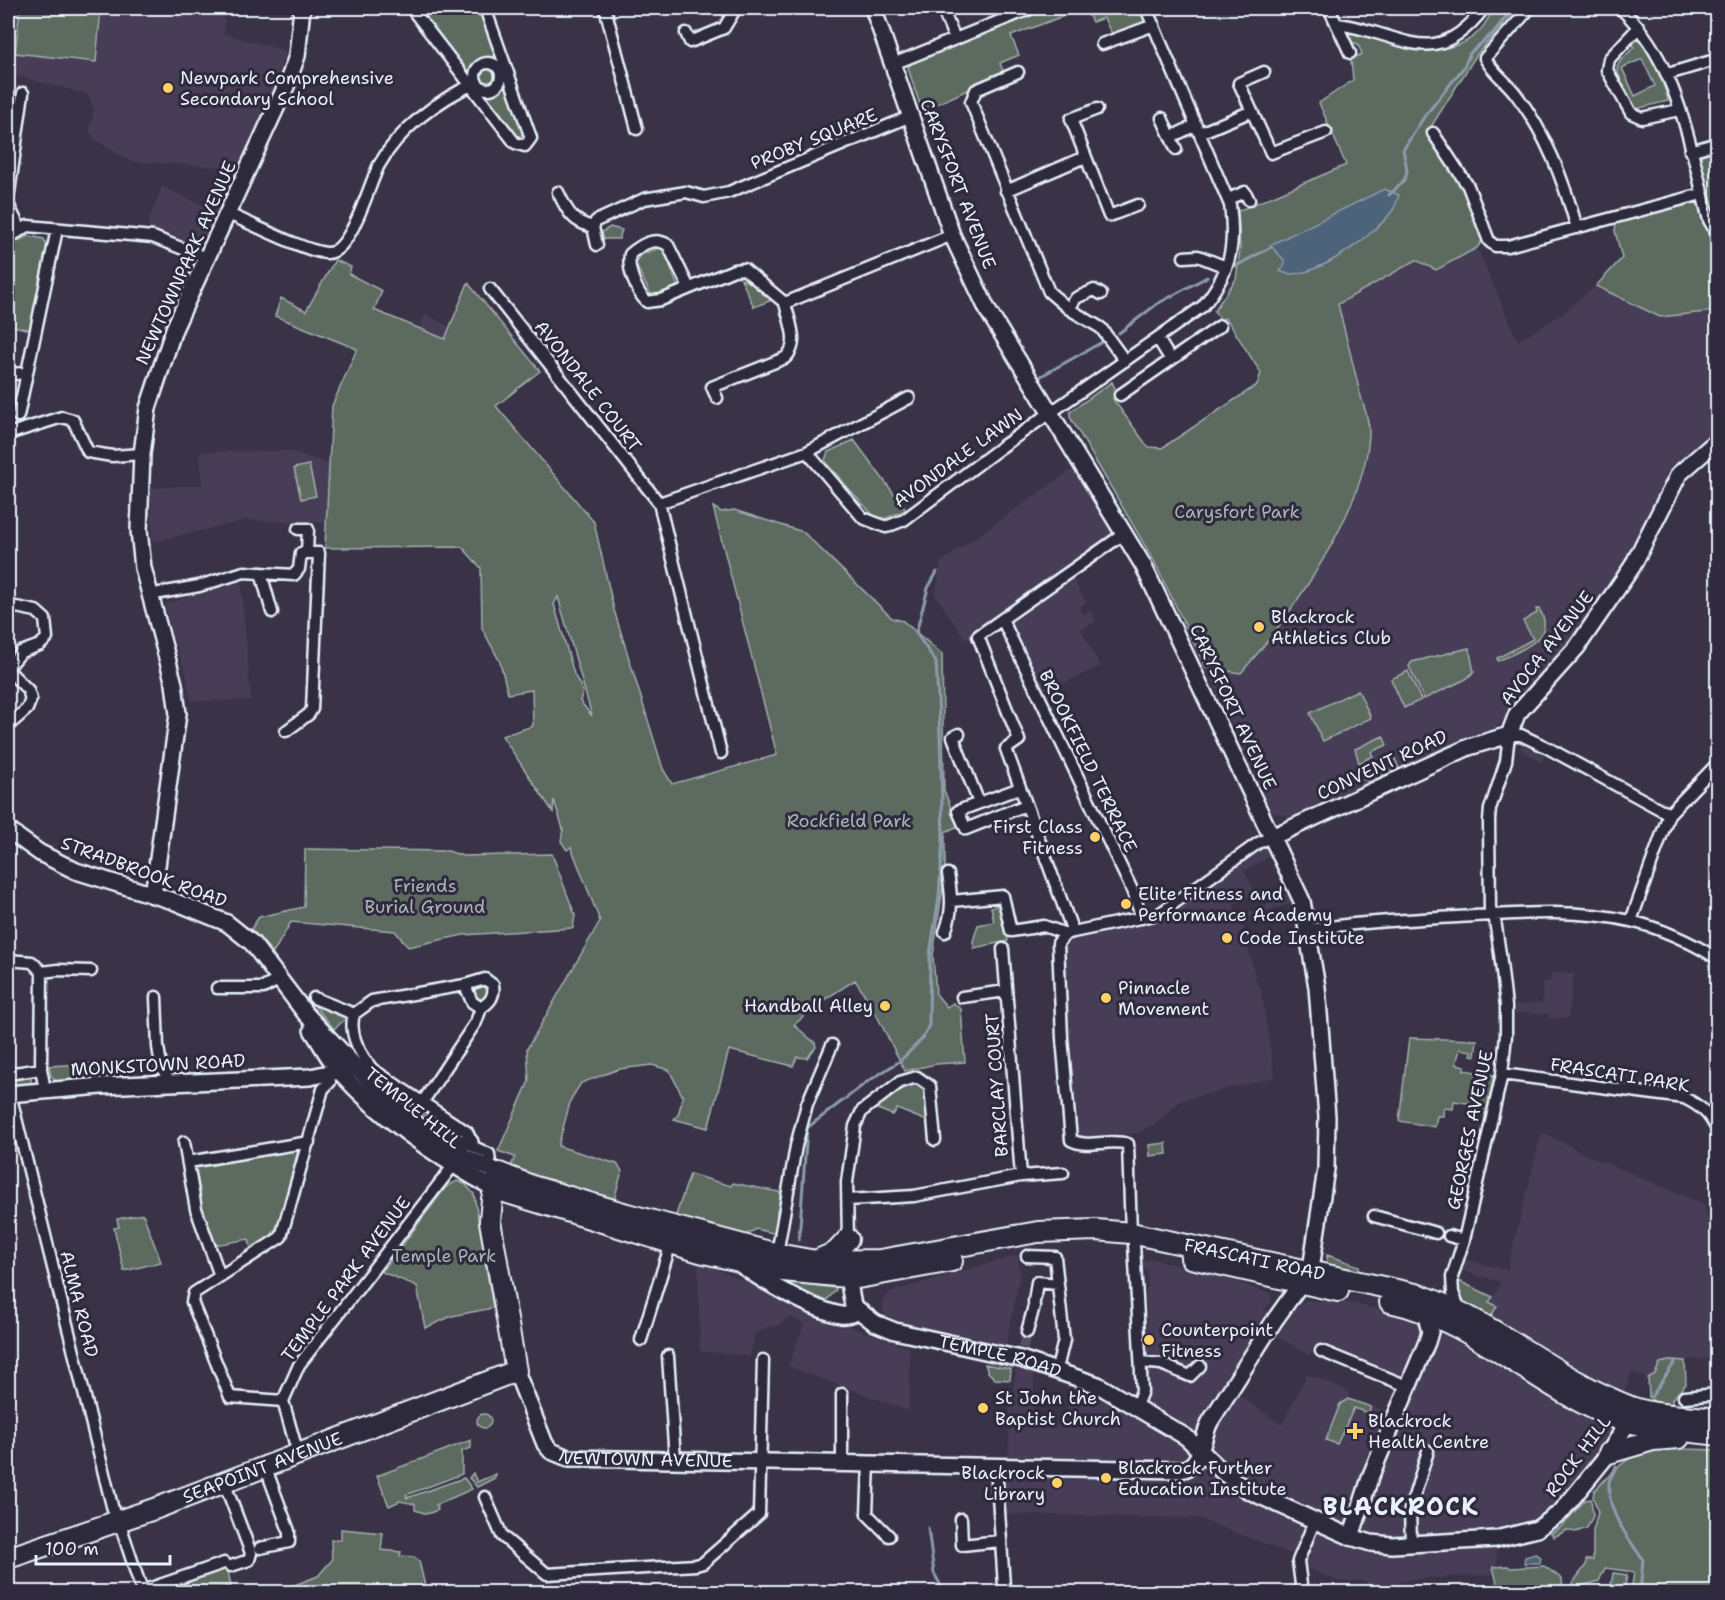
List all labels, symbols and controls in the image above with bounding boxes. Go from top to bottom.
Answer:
place label: Newpark Comprehensive Secondary School [180,66,394,111]
marker: Newpark Comprehensive Secondary School [161,81,175,95]
street label: CARYSFORT AVENUE [914,95,1002,273]
street label: PROBY SQUARE [747,103,881,175]
street label: NEWTOWNPARK AVENUE [130,157,242,369]
street label: AVONDALE COURT [529,315,647,457]
street label: AVONDALE LAWN [888,403,1028,513]
park label: Carysfort Park [1174,500,1300,524]
street label: AVOCA AVENUE [1495,586,1599,710]
place label: Blackrock Athletics Club [1271,605,1391,650]
street label: CARYSFORT AVENUE [1184,620,1282,794]
marker: Blackrock Athletics Club [1252,620,1266,634]
street label: BROOKFIELD TERRACE [1033,666,1143,856]
street label: CONVENT ROAD [1313,724,1451,806]
park label: Rockfield Park [787,809,911,833]
place label: First Class Fitness [993,815,1083,860]
marker: First Class Fitness [1088,830,1102,844]
street label: STRADBROOK ROAD [58,831,230,913]
park label: Friends Burial Ground [364,874,486,919]
place label: Elite Fitness and Performance Academy [1138,882,1333,927]
marker: Elite Fitness and Performance Academy [1119,897,1133,911]
place label: Code Institute [1239,926,1365,950]
marker: Code Institute [1220,931,1234,945]
place label: Pinnacle Movement [1118,976,1210,1021]
marker: Pinnacle Movement [1099,991,1113,1005]
place label: Handball Alley [744,994,873,1018]
marker: Handball Alley [878,999,892,1013]
street label: BARCLAY COURT [980,1012,1014,1158]
street label: MONKSTOWN ROAD [70,1048,246,1082]
street label: GEORGES AVENUE [1441,1048,1499,1212]
street label: FRASCATI PARK [1549,1052,1692,1098]
street label: TEMPLE HILL [360,1062,466,1154]
street label: TEMPLE PARK AVENUE [276,1191,416,1367]
street label: FRASCATI ROAD [1182,1233,1328,1286]
park label: Temple Park [392,1244,496,1268]
street label: ALMA ROAD [54,1248,104,1360]
place label: Counterpoint Fitness [1161,1318,1274,1363]
street label: TEMPLE ROAD [936,1329,1065,1384]
marker: Counterpoint Fitness [1142,1333,1156,1347]
place label: St John the Baptist Church [995,1386,1121,1431]
marker: St John the Baptist Church [976,1401,990,1415]
place label: Blackrock Health Centre [1368,1409,1489,1454]
street label: ROCK HILL [1540,1410,1616,1502]
marker: Blackrock Health Centre [1346,1422,1364,1440]
street label: SEAPOINT AVENUE [179,1426,346,1509]
street label: NEWTOWN AVENUE [555,1443,733,1473]
place label: Blackrock Further Education Institute [1118,1456,1287,1501]
place label: Blackrock Library [961,1461,1045,1506]
marker: Blackrock Further Education Institute [1099,1471,1113,1485]
marker: Blackrock Library [1050,1476,1064,1490]
district label: BLACKROCK [1323,1491,1479,1523]
scale bar [36,1528,170,1566]
text: 100 m [45,1537,99,1561]

